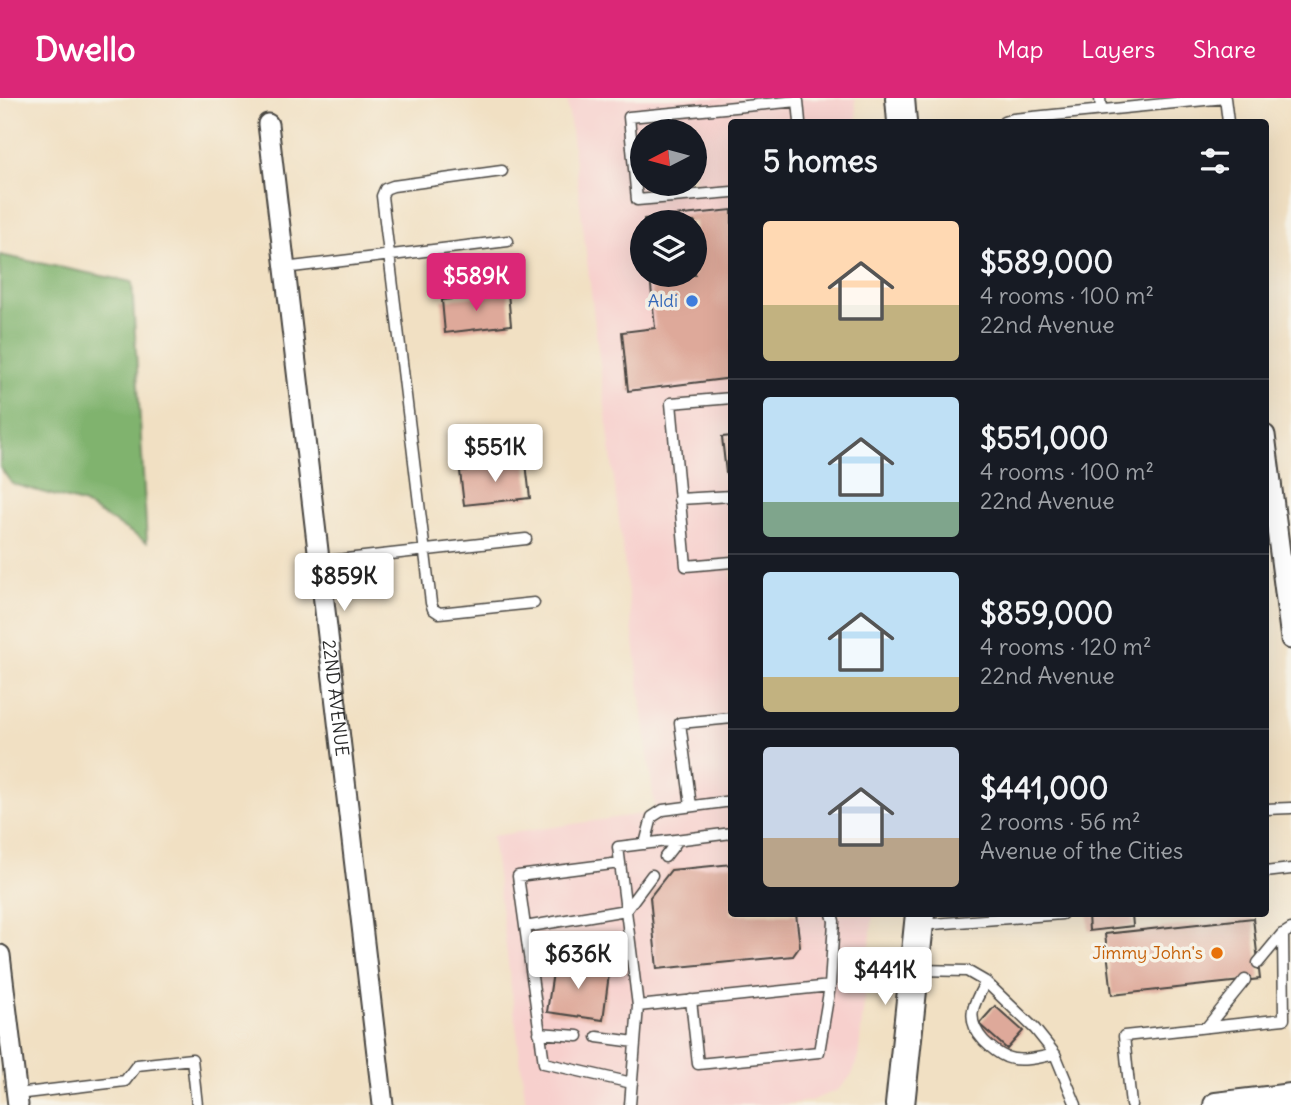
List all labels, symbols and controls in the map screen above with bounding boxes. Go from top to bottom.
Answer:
text: Dwello [35,28,135,70]
text: Map [997,34,1043,64]
text: Layers [1081,34,1155,64]
text: Share [1193,34,1256,64]
north arrow [630,119,707,196]
map controls [630,119,707,287]
text: 5 homes [763,142,878,180]
icon: filters [1196,142,1234,180]
button: layers [630,210,707,287]
text: $589,000 [980,243,1113,281]
icon: home [819,249,903,333]
pin: $589K [427,254,525,313]
text: $589K [443,261,509,290]
text: 4 rooms · 100 m² [980,281,1154,310]
place label: Aldi [648,289,678,312]
marker: Aldi [684,293,700,309]
text: 22nd Avenue [980,310,1115,339]
text: $551,000 [980,419,1109,457]
pin: $551K [446,424,544,484]
icon: home [819,425,903,509]
text: $551K [464,432,526,461]
text: 4 rooms · 100 m² [980,457,1154,486]
text: 22nd Avenue [980,486,1115,515]
pin: $859K [295,554,393,613]
text: $859K [311,561,377,590]
text: $859,000 [980,594,1113,632]
icon: home [819,600,903,684]
text: 4 rooms · 120 m² [980,632,1152,661]
street label: 22ND AVENUE [318,638,354,758]
text: 22nd Avenue [980,661,1115,690]
text: $441,000 [980,769,1108,807]
icon: home [819,775,903,859]
text: 2 rooms · 56 m² [980,807,1141,836]
text: Avenue of the Cities [980,836,1183,865]
pin: $636K [529,932,627,991]
text: $636K [545,939,611,968]
place label: Jimmy John's [1092,941,1203,964]
marker: Jimmy John's [1209,945,1225,961]
pin: $441K [836,948,934,1007]
text: $441K [854,955,916,984]

